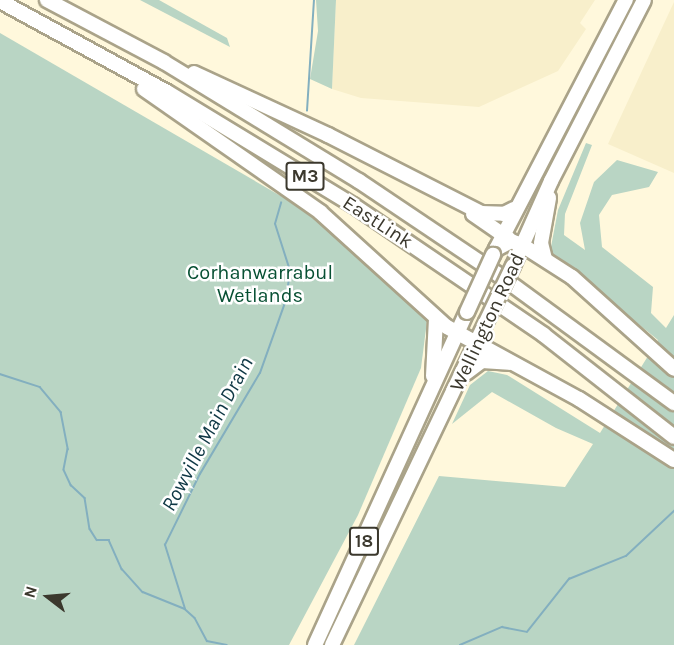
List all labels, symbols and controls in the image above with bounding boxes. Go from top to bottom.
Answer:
road number: M3 [286,161,324,191]
street label: EastLink [338,190,418,254]
street label: Wellington Road [445,249,529,395]
park label: Corhanwarrabul Wetlands [187,261,333,308]
water label: Rowville Main Drain [156,353,258,515]
road number: 18 [348,526,380,556]
north arrow [18,567,78,627]
text: N [19,584,41,600]

